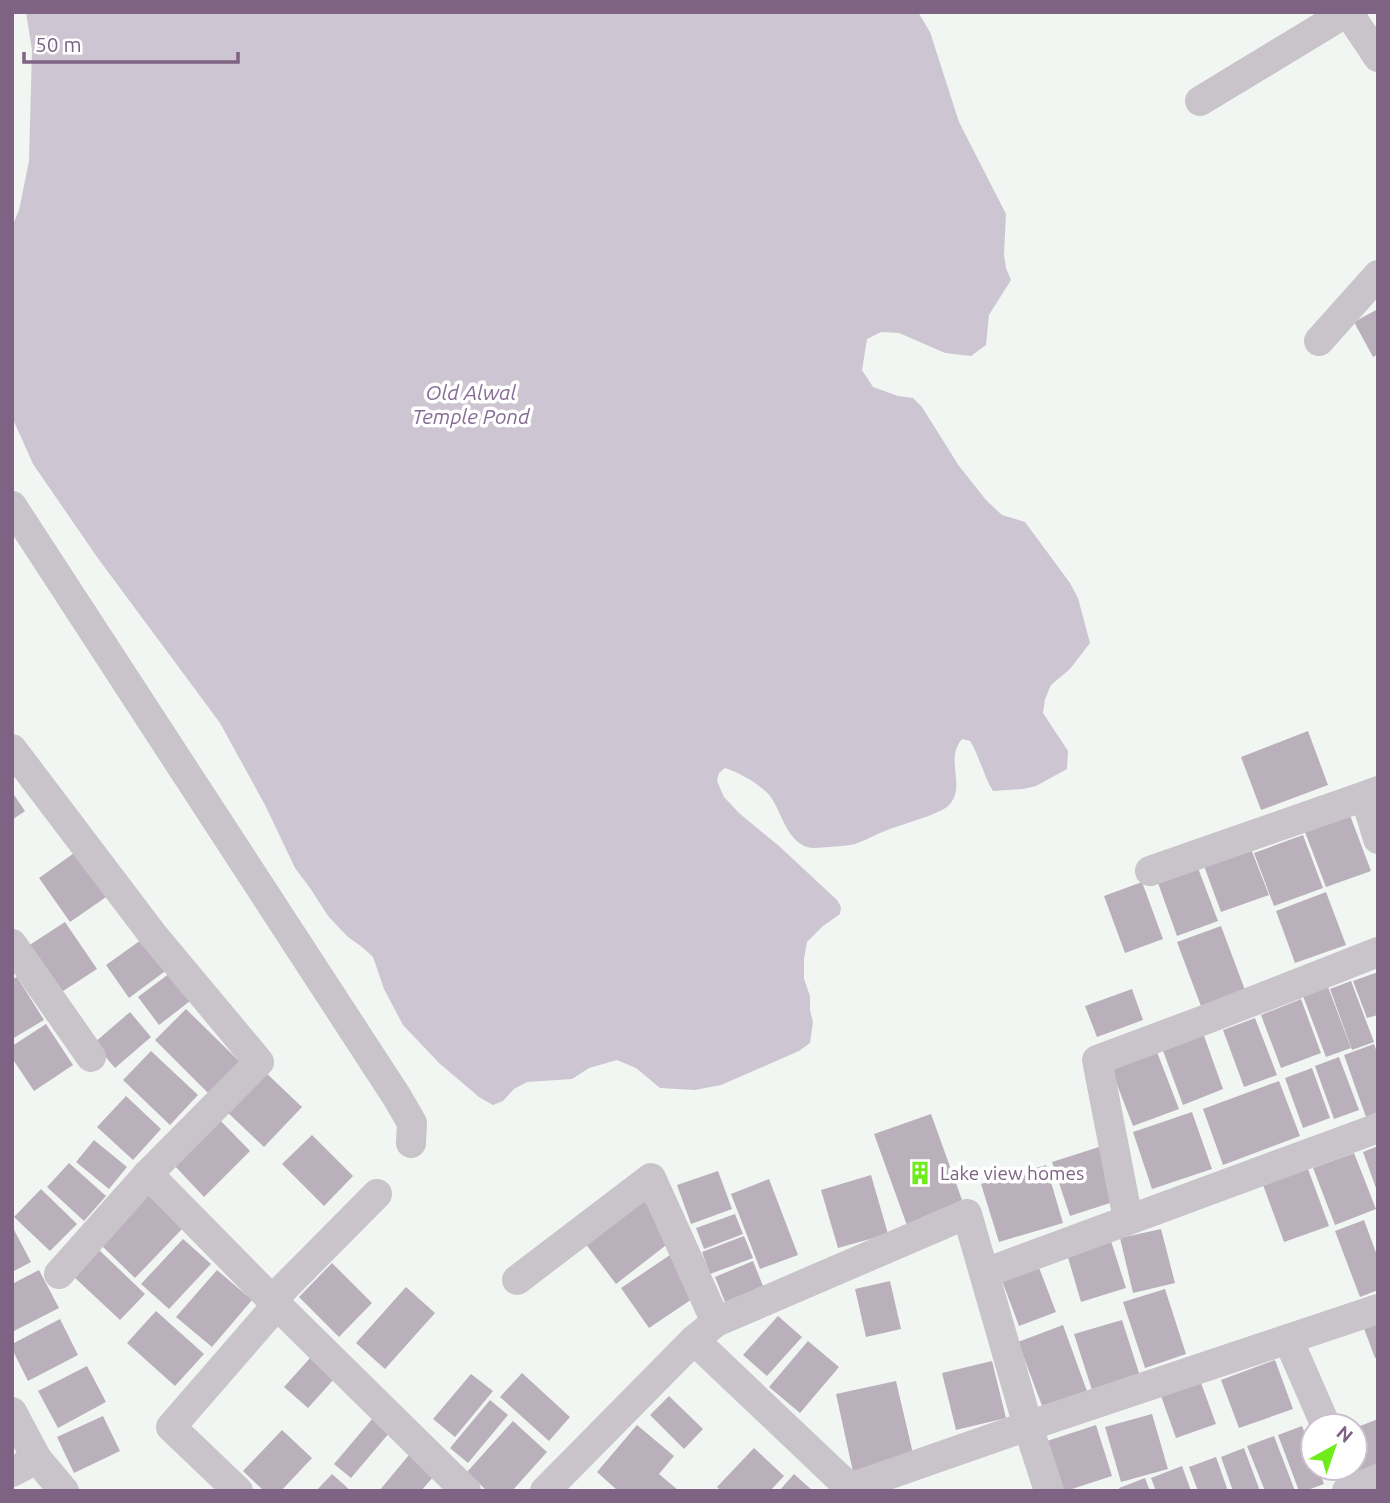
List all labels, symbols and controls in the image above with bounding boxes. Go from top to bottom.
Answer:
scale bar [24,21,238,65]
text: 50 m [35,32,82,56]
water label: Old Alwal Temple Pond [412,380,531,428]
building icon: Lake view homes [906,1159,934,1187]
place label: Lake view homes [940,1162,1084,1184]
north arrow [1299,1412,1369,1482]
text: N [1332,1421,1357,1447]

